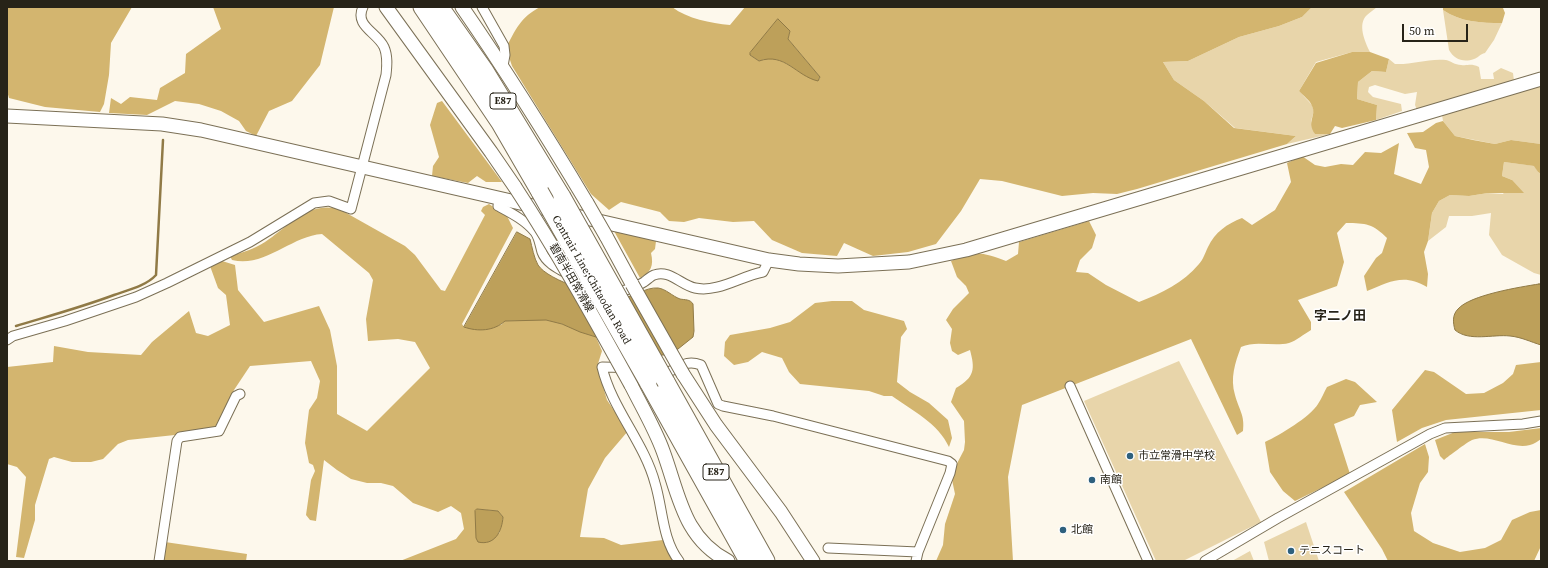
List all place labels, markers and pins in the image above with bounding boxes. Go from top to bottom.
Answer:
place label: 市立常滑中学校 [1138,449,1215,463]
marker: 市立常滑中学校 [1125,451,1135,461]
place label: 南館 [1100,473,1122,487]
marker: 南館 [1087,475,1097,485]
place label: 北館 [1071,523,1093,537]
marker: 北館 [1058,525,1068,535]
place label: テニスコート [1299,544,1365,558]
marker: テニスコート [1286,546,1296,556]

